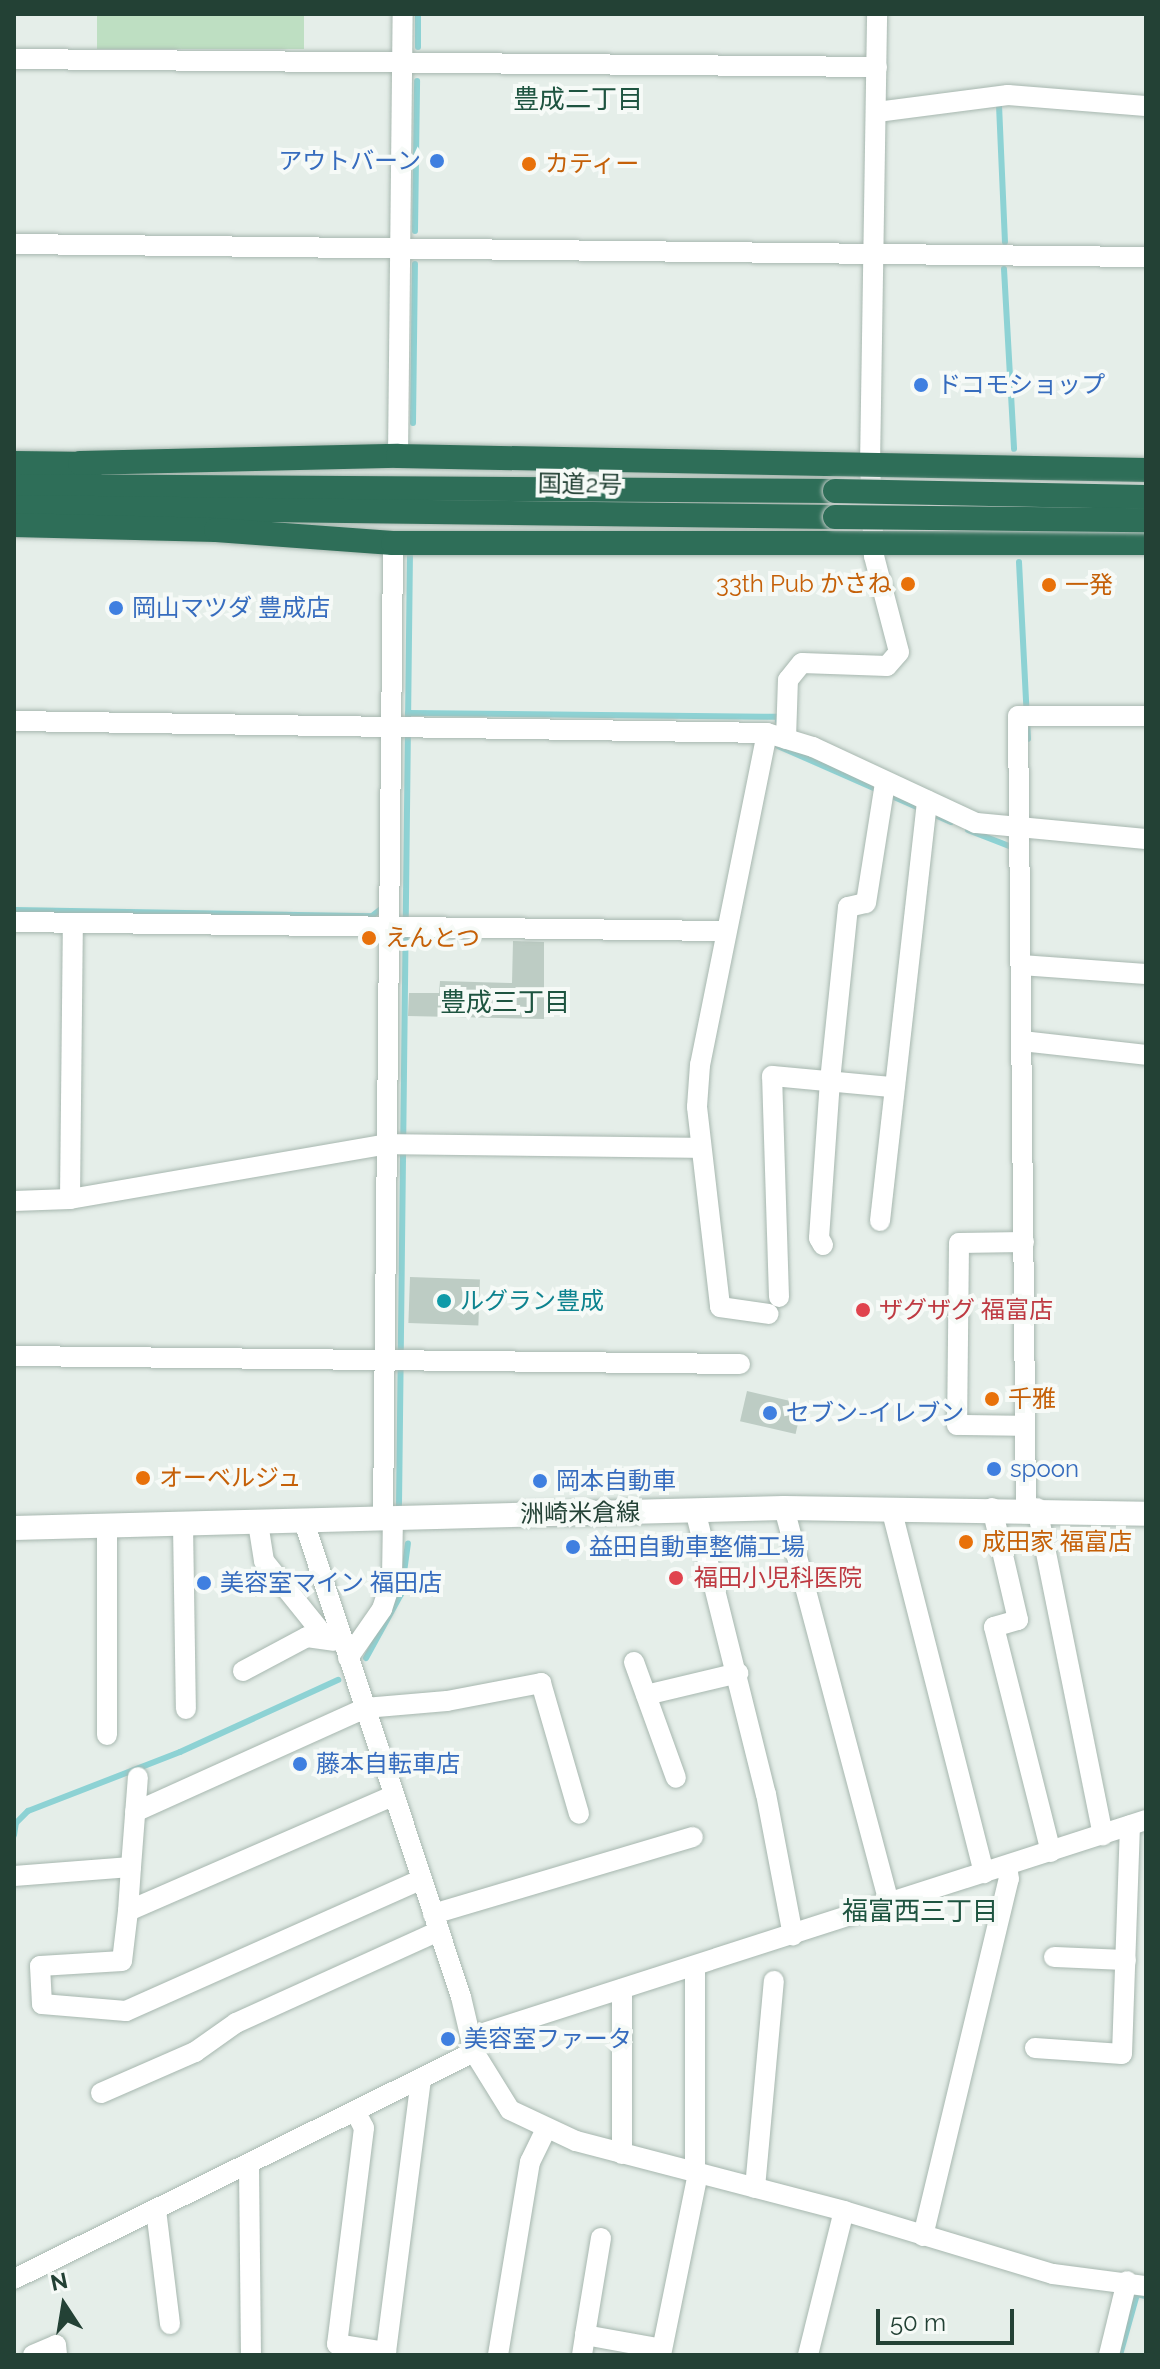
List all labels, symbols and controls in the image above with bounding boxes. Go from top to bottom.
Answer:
district label: 豊成二丁目 [513,84,643,116]
place label: アウトバーン [277,147,421,175]
place label: カティー [545,150,641,178]
marker: アウトバーン [428,152,446,170]
marker: カティー [520,155,538,173]
place label: ドコモショップ [937,371,1105,399]
marker: ドコモショップ [912,376,930,394]
street label: 国道2号 [538,469,622,499]
place label: 33th Pub かさね [716,570,892,598]
place label: 一発 [1065,571,1113,599]
marker: 33th Pub かさね [899,575,917,593]
marker: 一発 [1040,576,1058,594]
place label: 岡山マツダ 豊成店 [132,594,330,622]
marker: 岡山マツダ 豊成店 [107,599,125,617]
place label: えんとつ [385,924,481,952]
marker: えんとつ [360,929,378,947]
district label: 豊成三丁目 [440,987,570,1019]
place label: ルグラン豊成 [460,1287,604,1315]
marker: ルグラン豊成 [435,1292,453,1310]
place label: ザグザグ 福富店 [879,1296,1053,1324]
marker: ザグザグ 福富店 [854,1301,872,1319]
place label: 千雅 [1008,1385,1056,1413]
marker: 千雅 [983,1390,1001,1408]
place label: セブン-イレブン [786,1399,964,1427]
marker: セブン-イレブン [761,1404,779,1422]
place label: spoon [1010,1455,1079,1483]
marker: spoon [985,1460,1003,1478]
place label: オーベルジュ [159,1464,303,1492]
place label: 岡本自動車 [556,1467,676,1495]
marker: オーベルジュ [134,1469,152,1487]
marker: 岡本自動車 [531,1472,549,1490]
street label: 洲崎米倉線 [520,1498,640,1528]
place label: 成田家 福富店 [982,1528,1132,1556]
place label: 益田自動車整備工場 [589,1533,805,1561]
marker: 成田家 福富店 [957,1533,975,1551]
marker: 益田自動車整備工場 [564,1538,582,1556]
place label: 福田小児科医院 [694,1564,862,1592]
marker: 福田小児科医院 [665,1567,687,1589]
place label: 美容室マイン 福田店 [220,1569,442,1597]
marker: 美容室マイン 福田店 [195,1574,213,1592]
place label: 藤本自転車店 [316,1750,460,1778]
marker: 藤本自転車店 [291,1755,309,1773]
district label: 福富西三丁目 [842,1896,998,1928]
place label: 美容室ファータ [464,2025,632,2053]
marker: 美容室ファータ [439,2030,457,2048]
north arrow [24,2265,104,2345]
text: N [48,2267,70,2296]
scale bar [880,2293,1018,2343]
text: 50 m [890,2308,946,2337]

